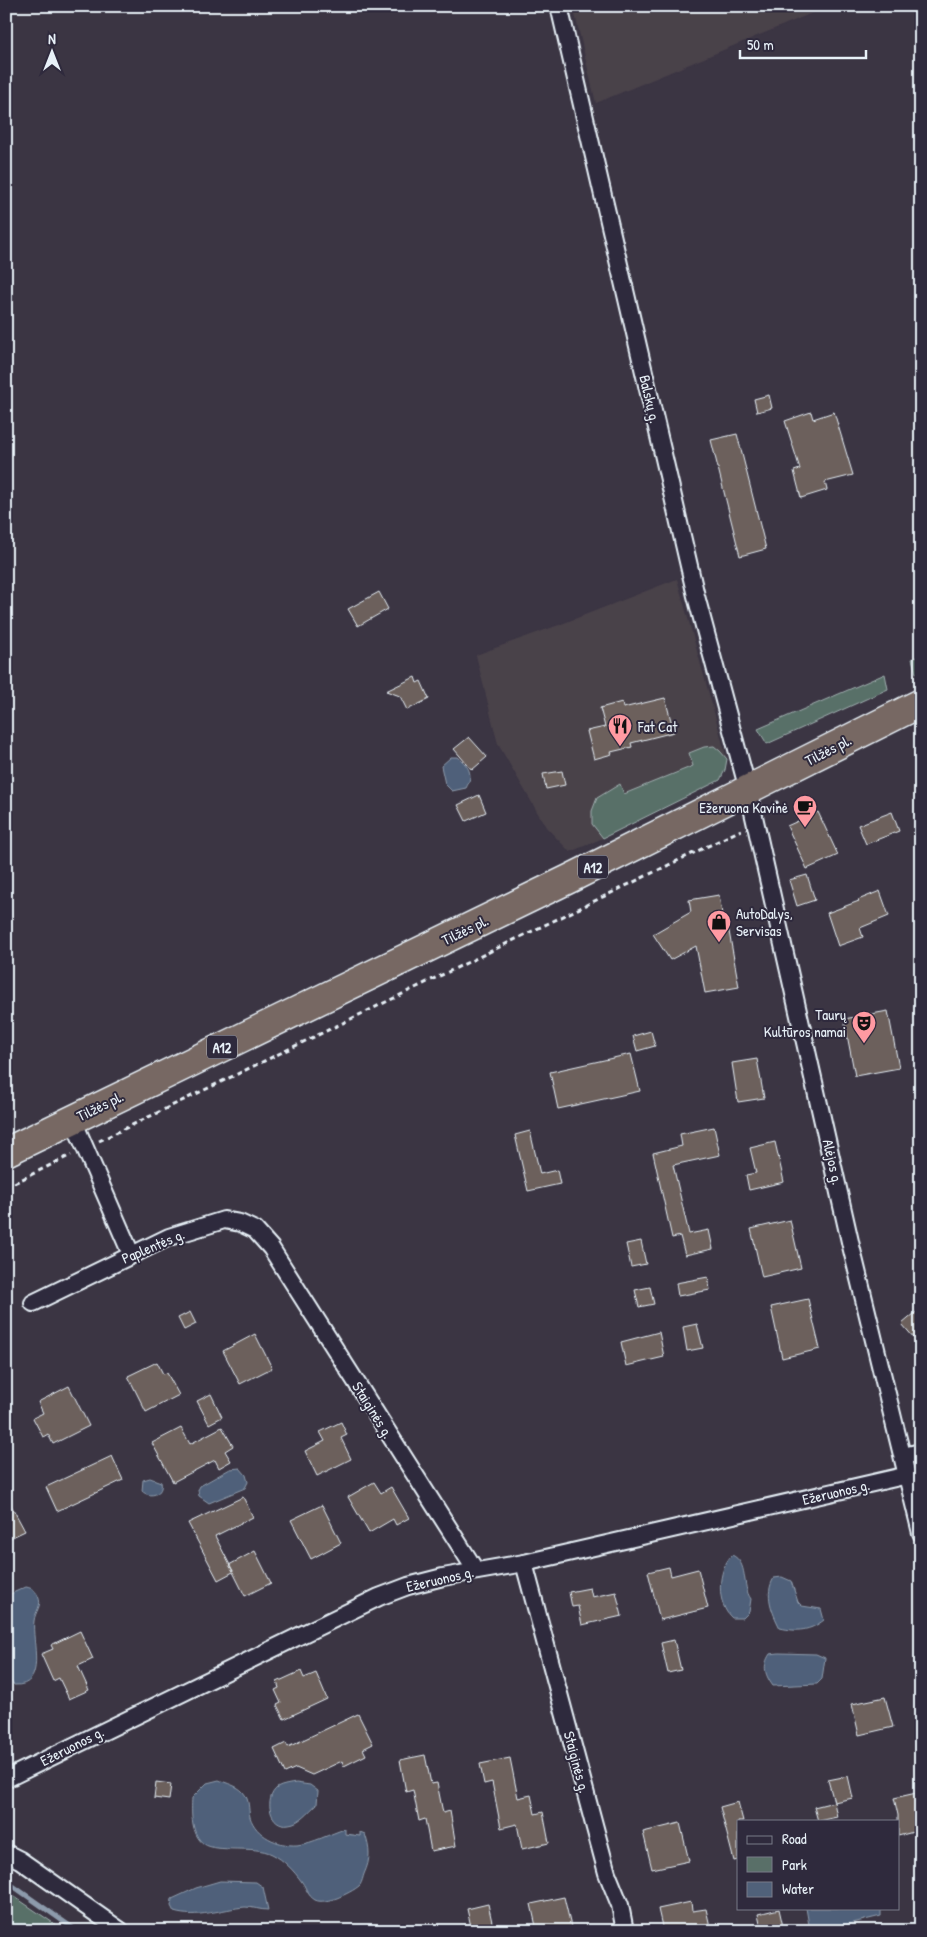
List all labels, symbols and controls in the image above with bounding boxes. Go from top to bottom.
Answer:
north arrow [28,28,78,78]
scale bar [740,28,866,60]
text: N [48,29,56,48]
text: 50 m [747,34,774,55]
street label: Balskų g. [634,373,666,425]
restaurant icon: Fat Cat [607,713,633,747]
place label: Fat Cat [637,716,678,737]
street label: Tilžės pl. [801,729,855,771]
cafe icon: Ežeruona Kavinė [792,794,818,828]
place label: Ežeruona Kavinė [699,797,788,818]
road number: A12 [578,856,608,879]
place label: AutoDalys, Servisas [736,903,793,941]
shop icon: AutoDalys, Servisas [706,909,732,943]
street label: Tilžės pl. [438,910,492,950]
place label: Taurų Kultūros namai [764,1004,847,1042]
theatre icon: Taurų Kultūros namai [851,1010,877,1044]
road number: A12 [207,1036,237,1058]
street label: Tilžės pl. [73,1086,127,1126]
street label: Alėjos g. [818,1137,848,1187]
street label: Paplentės g. [118,1223,188,1269]
street label: Staiginės g. [347,1378,399,1442]
street label: Ežeruonos g. [800,1474,872,1510]
street label: Ežeruonos g. [404,1561,476,1597]
street label: Ežeruonos g. [37,1721,107,1771]
street label: Staiginės g. [559,1729,595,1795]
legend [737,1820,900,1910]
text: Road [782,1828,807,1849]
text: Park [782,1854,807,1875]
text: Water [782,1878,814,1899]

